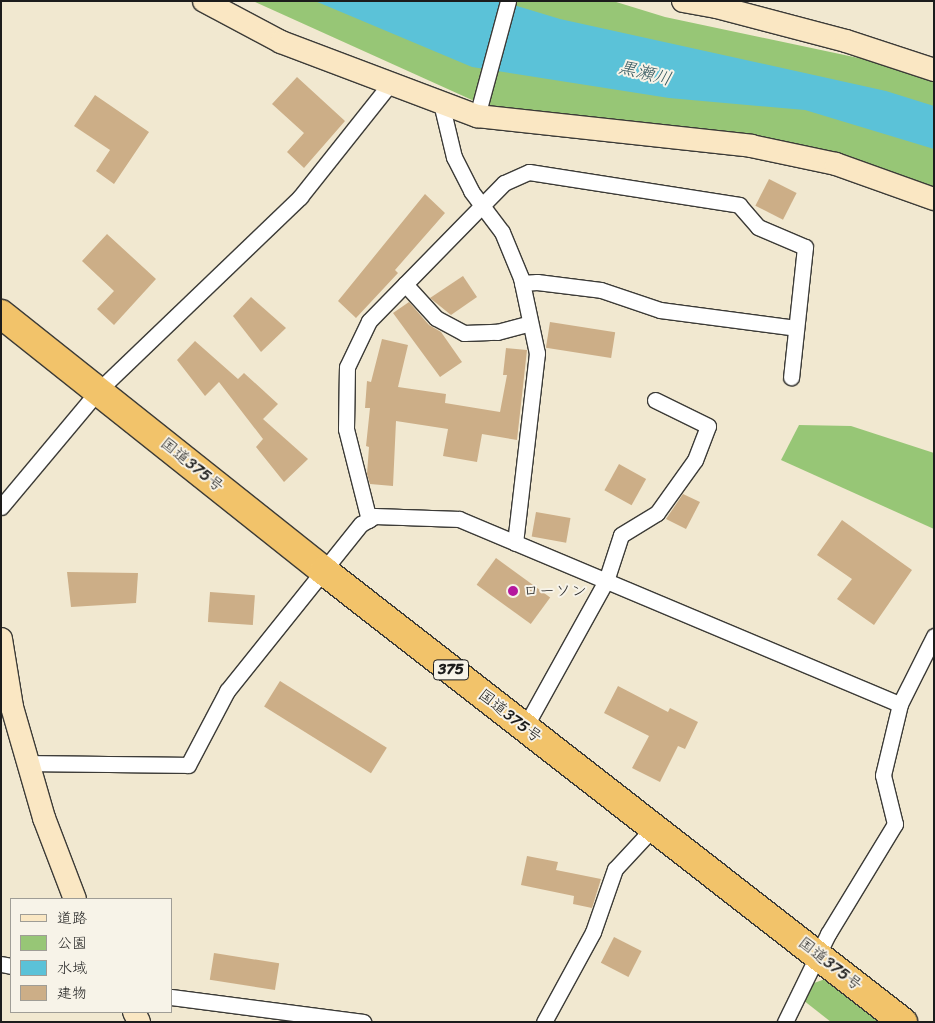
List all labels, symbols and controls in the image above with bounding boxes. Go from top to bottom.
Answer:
water label: 黒瀬川 [616,56,674,90]
street label: 国道375号 [157,434,227,496]
place label: ローソン [523,581,587,601]
marker: ローソン [507,585,519,597]
road number: 375 [432,658,470,682]
street label: 国道375号 [474,685,546,747]
legend [10,898,172,1013]
text: 道路 [57,905,87,931]
text: 公園 [57,930,87,956]
street label: 国道375号 [794,933,866,995]
text: 水域 [57,955,87,981]
text: 建物 [57,980,87,1006]

